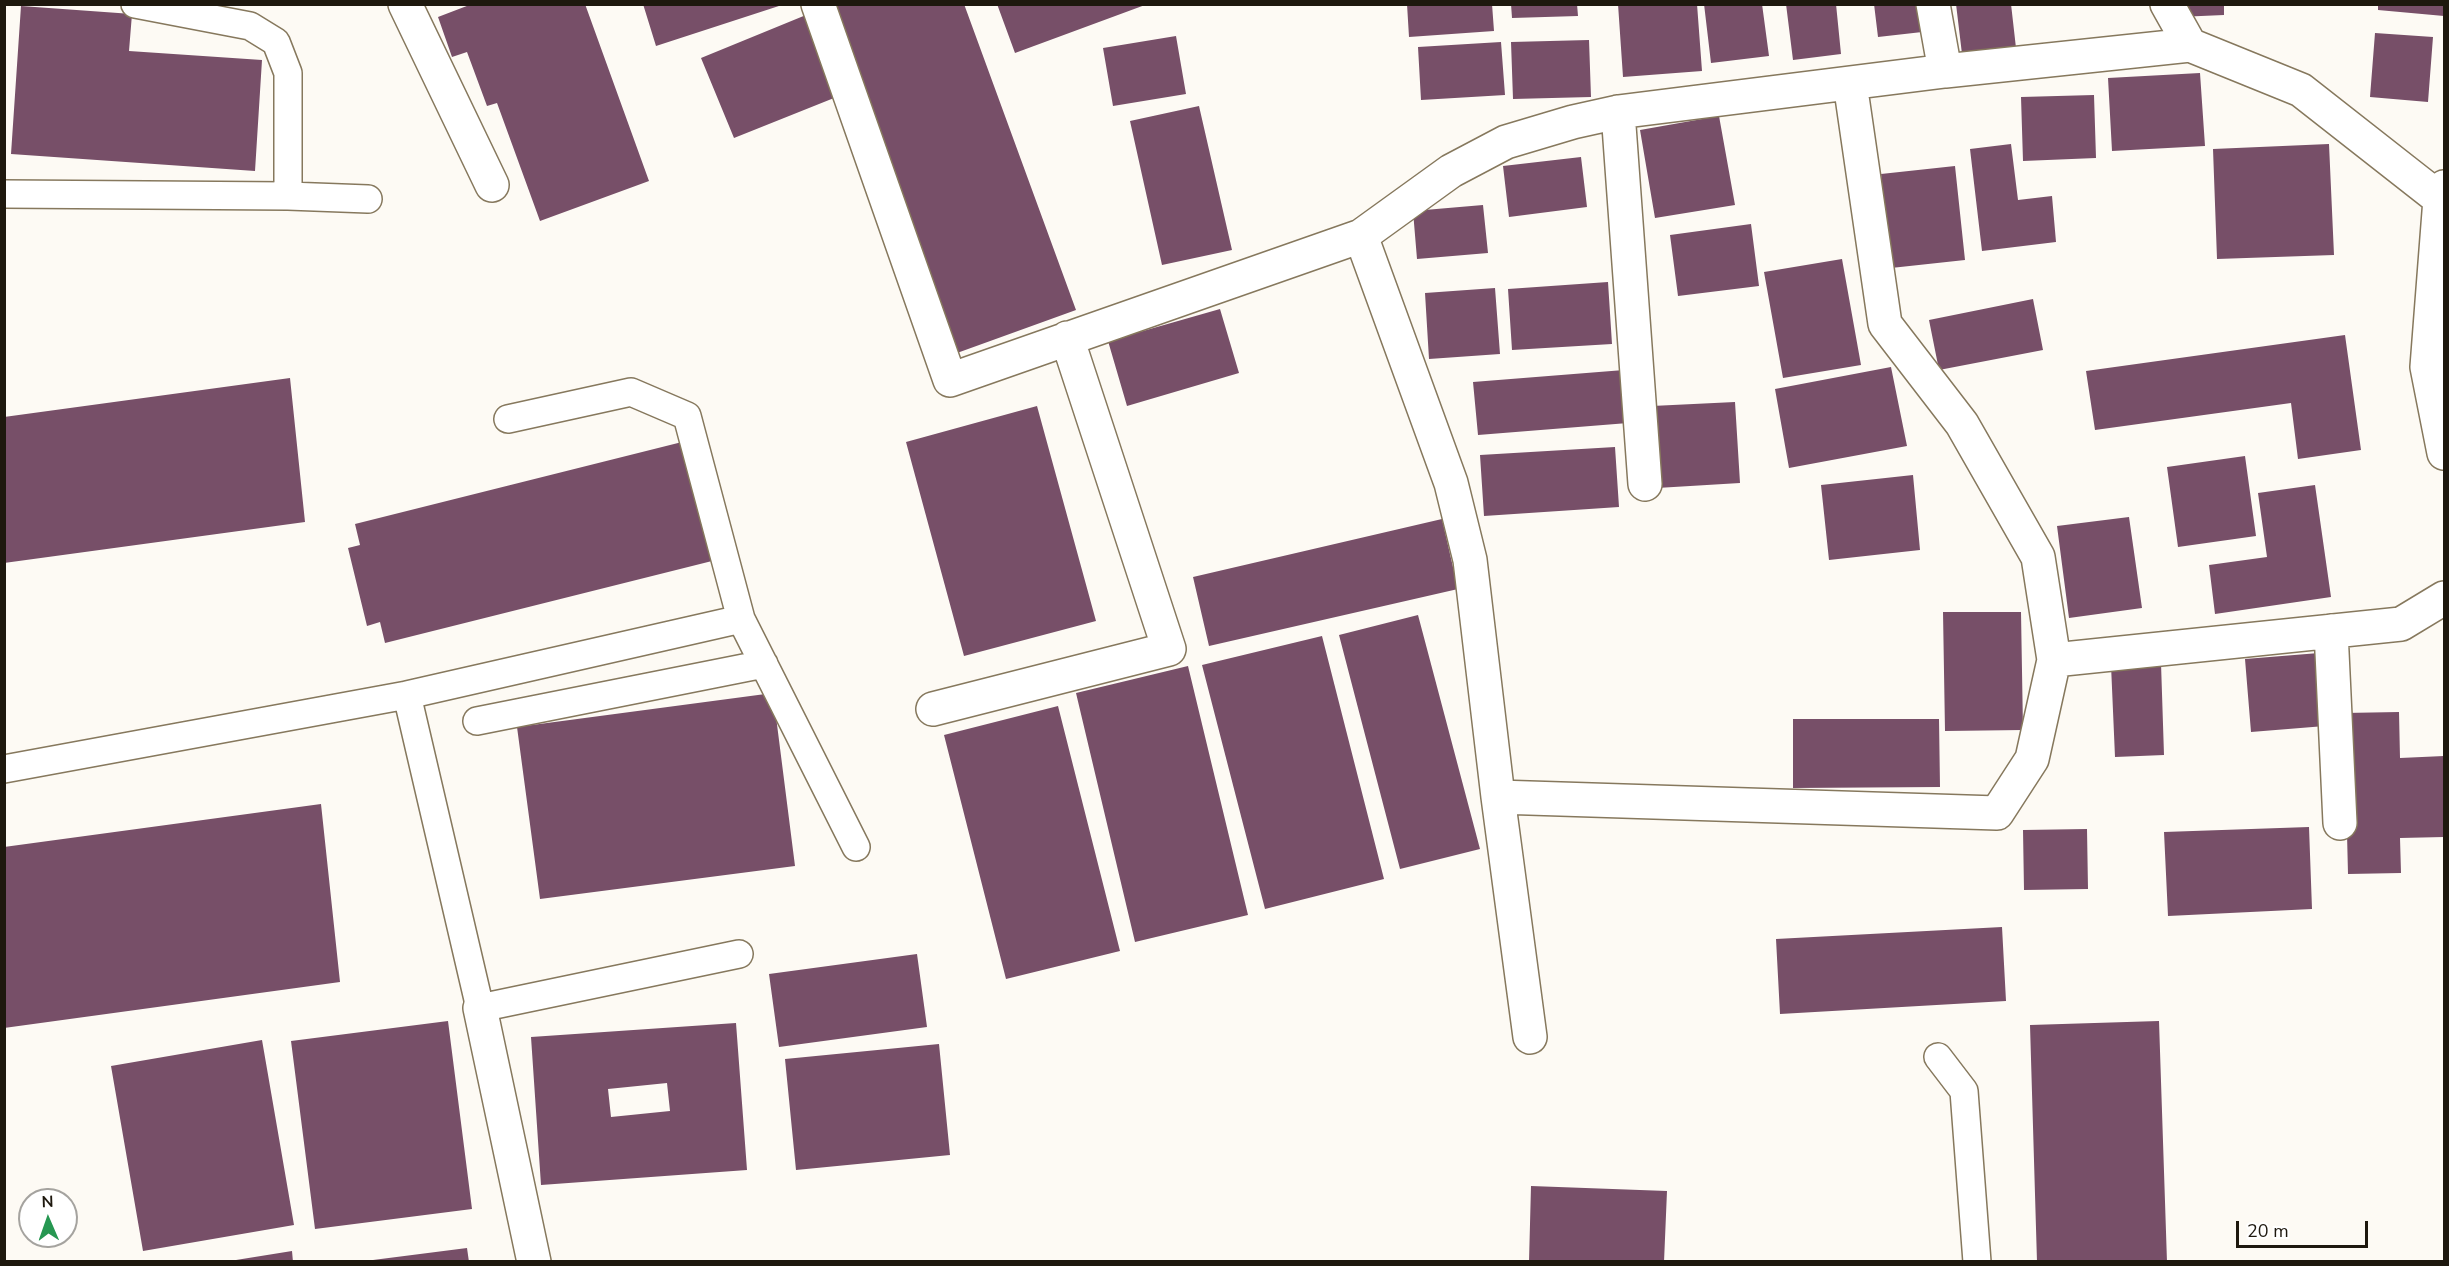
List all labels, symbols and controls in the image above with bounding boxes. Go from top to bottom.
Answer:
north arrow [18,1188,78,1248]
text: N [41,1191,54,1213]
scale bar [2239,1209,2371,1247]
text: 20 m [2247,1219,2289,1243]

